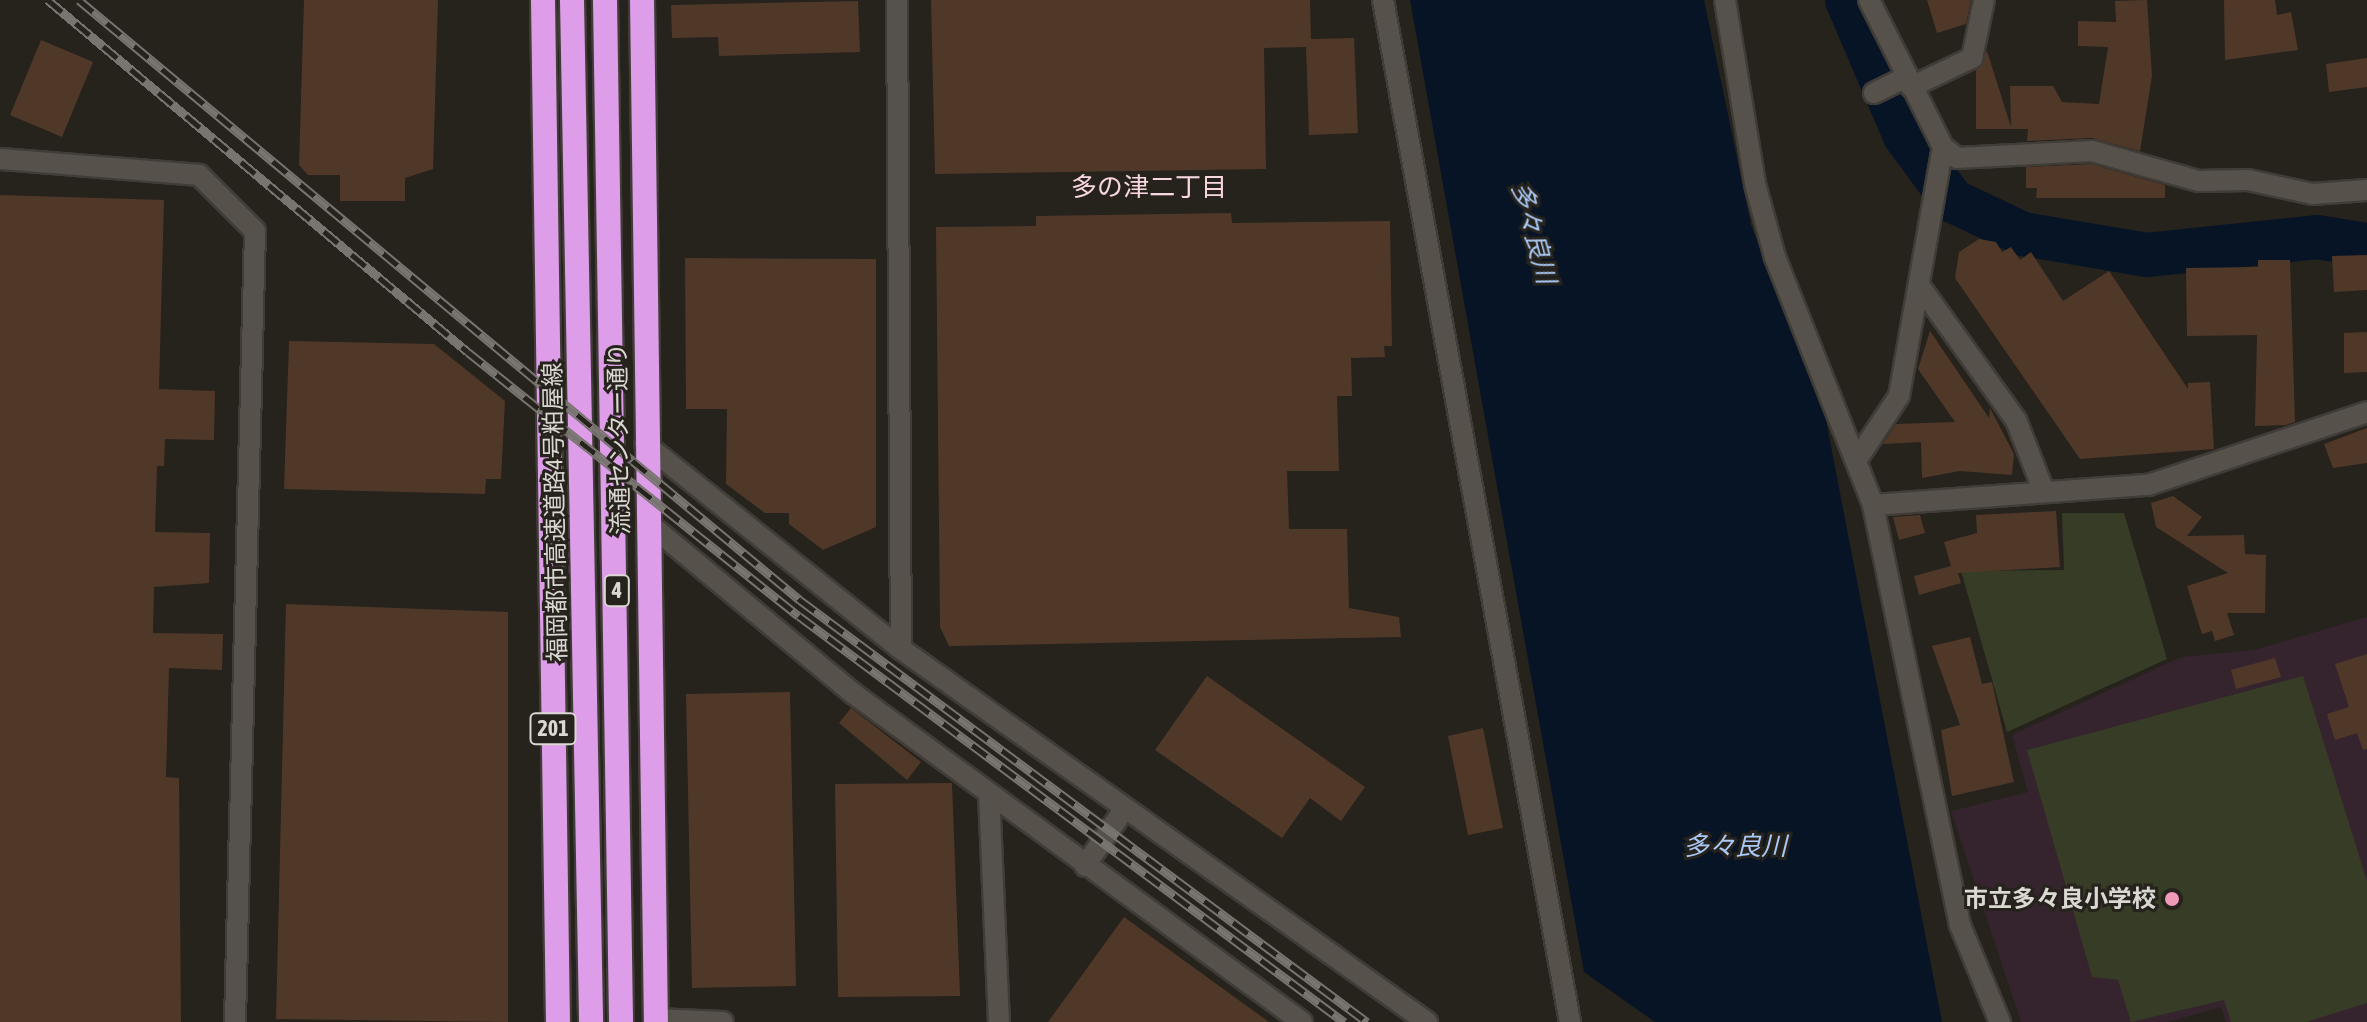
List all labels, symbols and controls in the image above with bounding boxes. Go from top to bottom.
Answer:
district label: 多の津二丁目 [1071,172,1227,204]
water label: 多々良川 [1504,179,1562,287]
street label: 流通センター通り [603,343,635,535]
street label: 福岡都市高速道路4号粕屋線 [538,362,572,662]
road number: 4 [603,573,631,609]
road number: 201 [529,711,577,747]
water label: 多々良川 [1683,831,1787,863]
place label: 市立多々良小学校 [1964,885,2156,913]
marker: 市立多々良小学校 [2163,890,2181,908]

